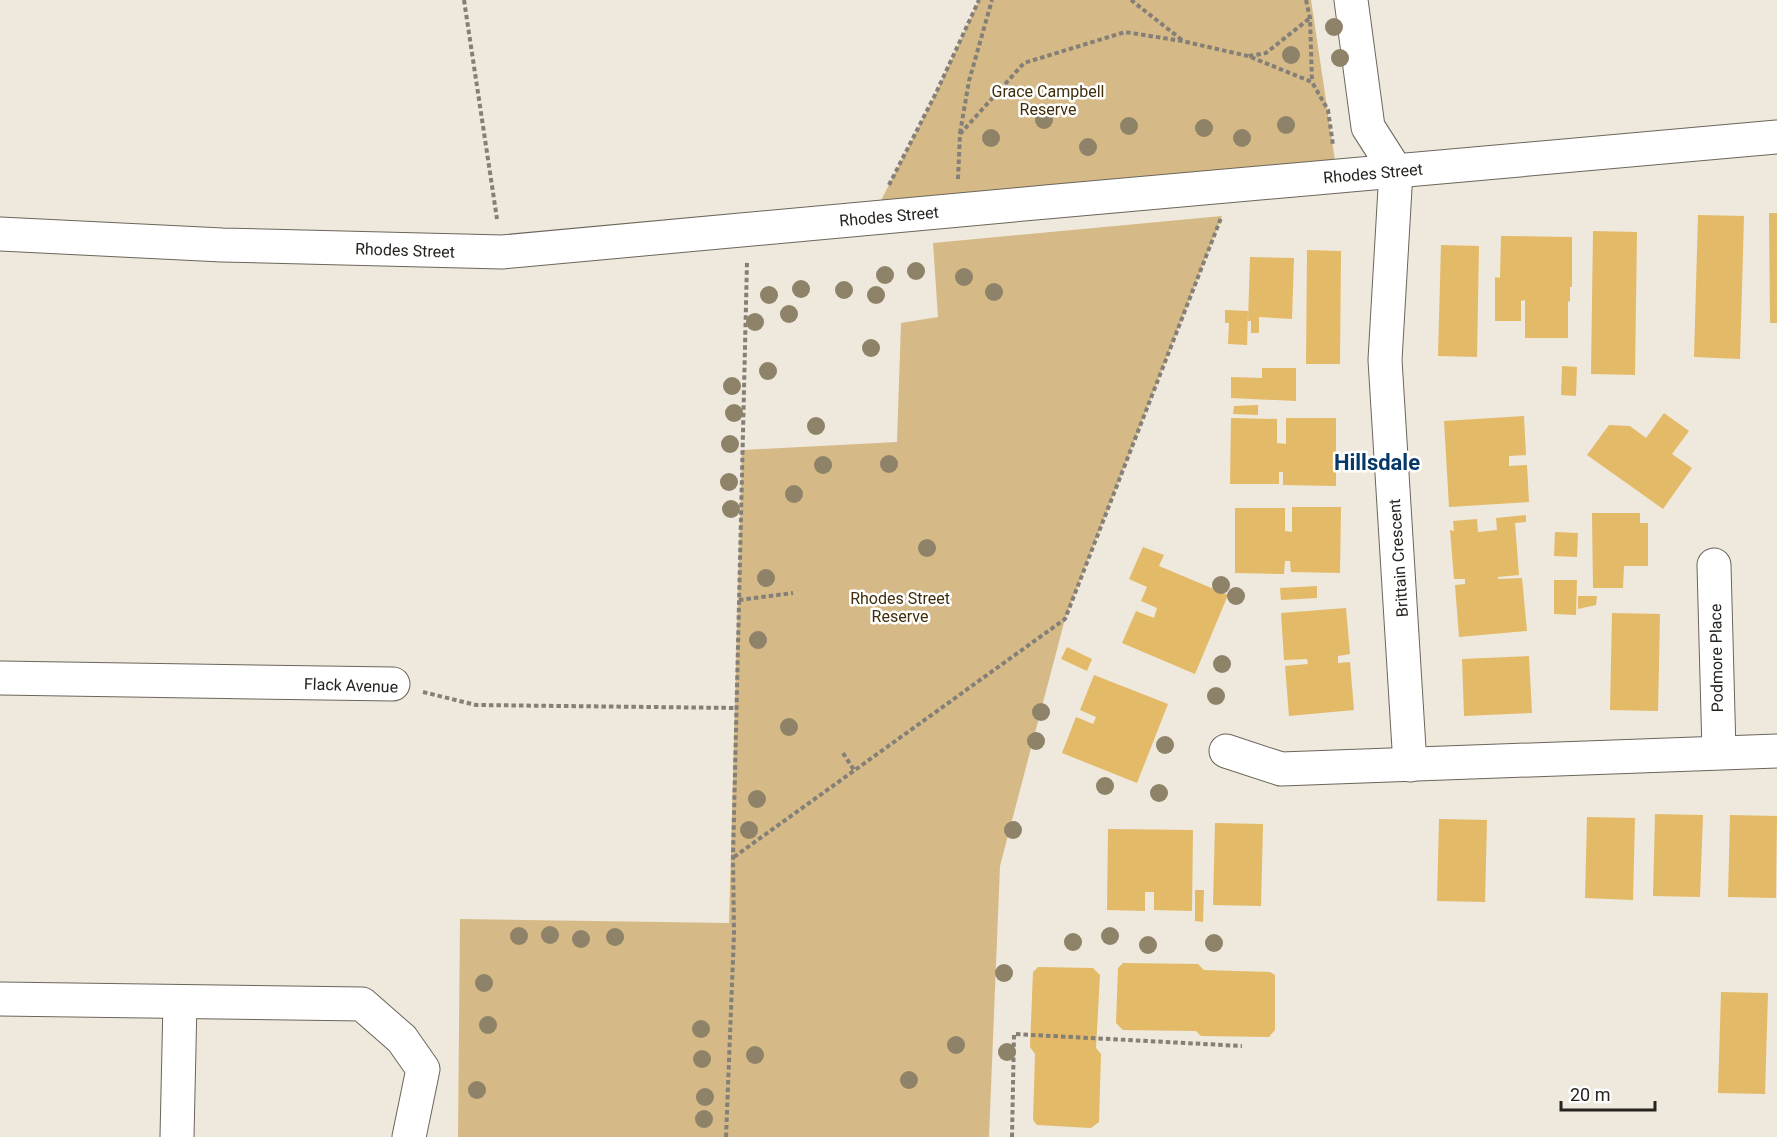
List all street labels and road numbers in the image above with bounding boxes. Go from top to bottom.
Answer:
street label: Rhodes Street [1323,160,1424,187]
street label: Rhodes Street [839,203,940,230]
street label: Rhodes Street [355,239,455,262]
street label: Brittain Crescent [1385,498,1412,618]
street label: Podmore Place [1706,604,1727,712]
street label: Flack Avenue [304,674,398,697]

